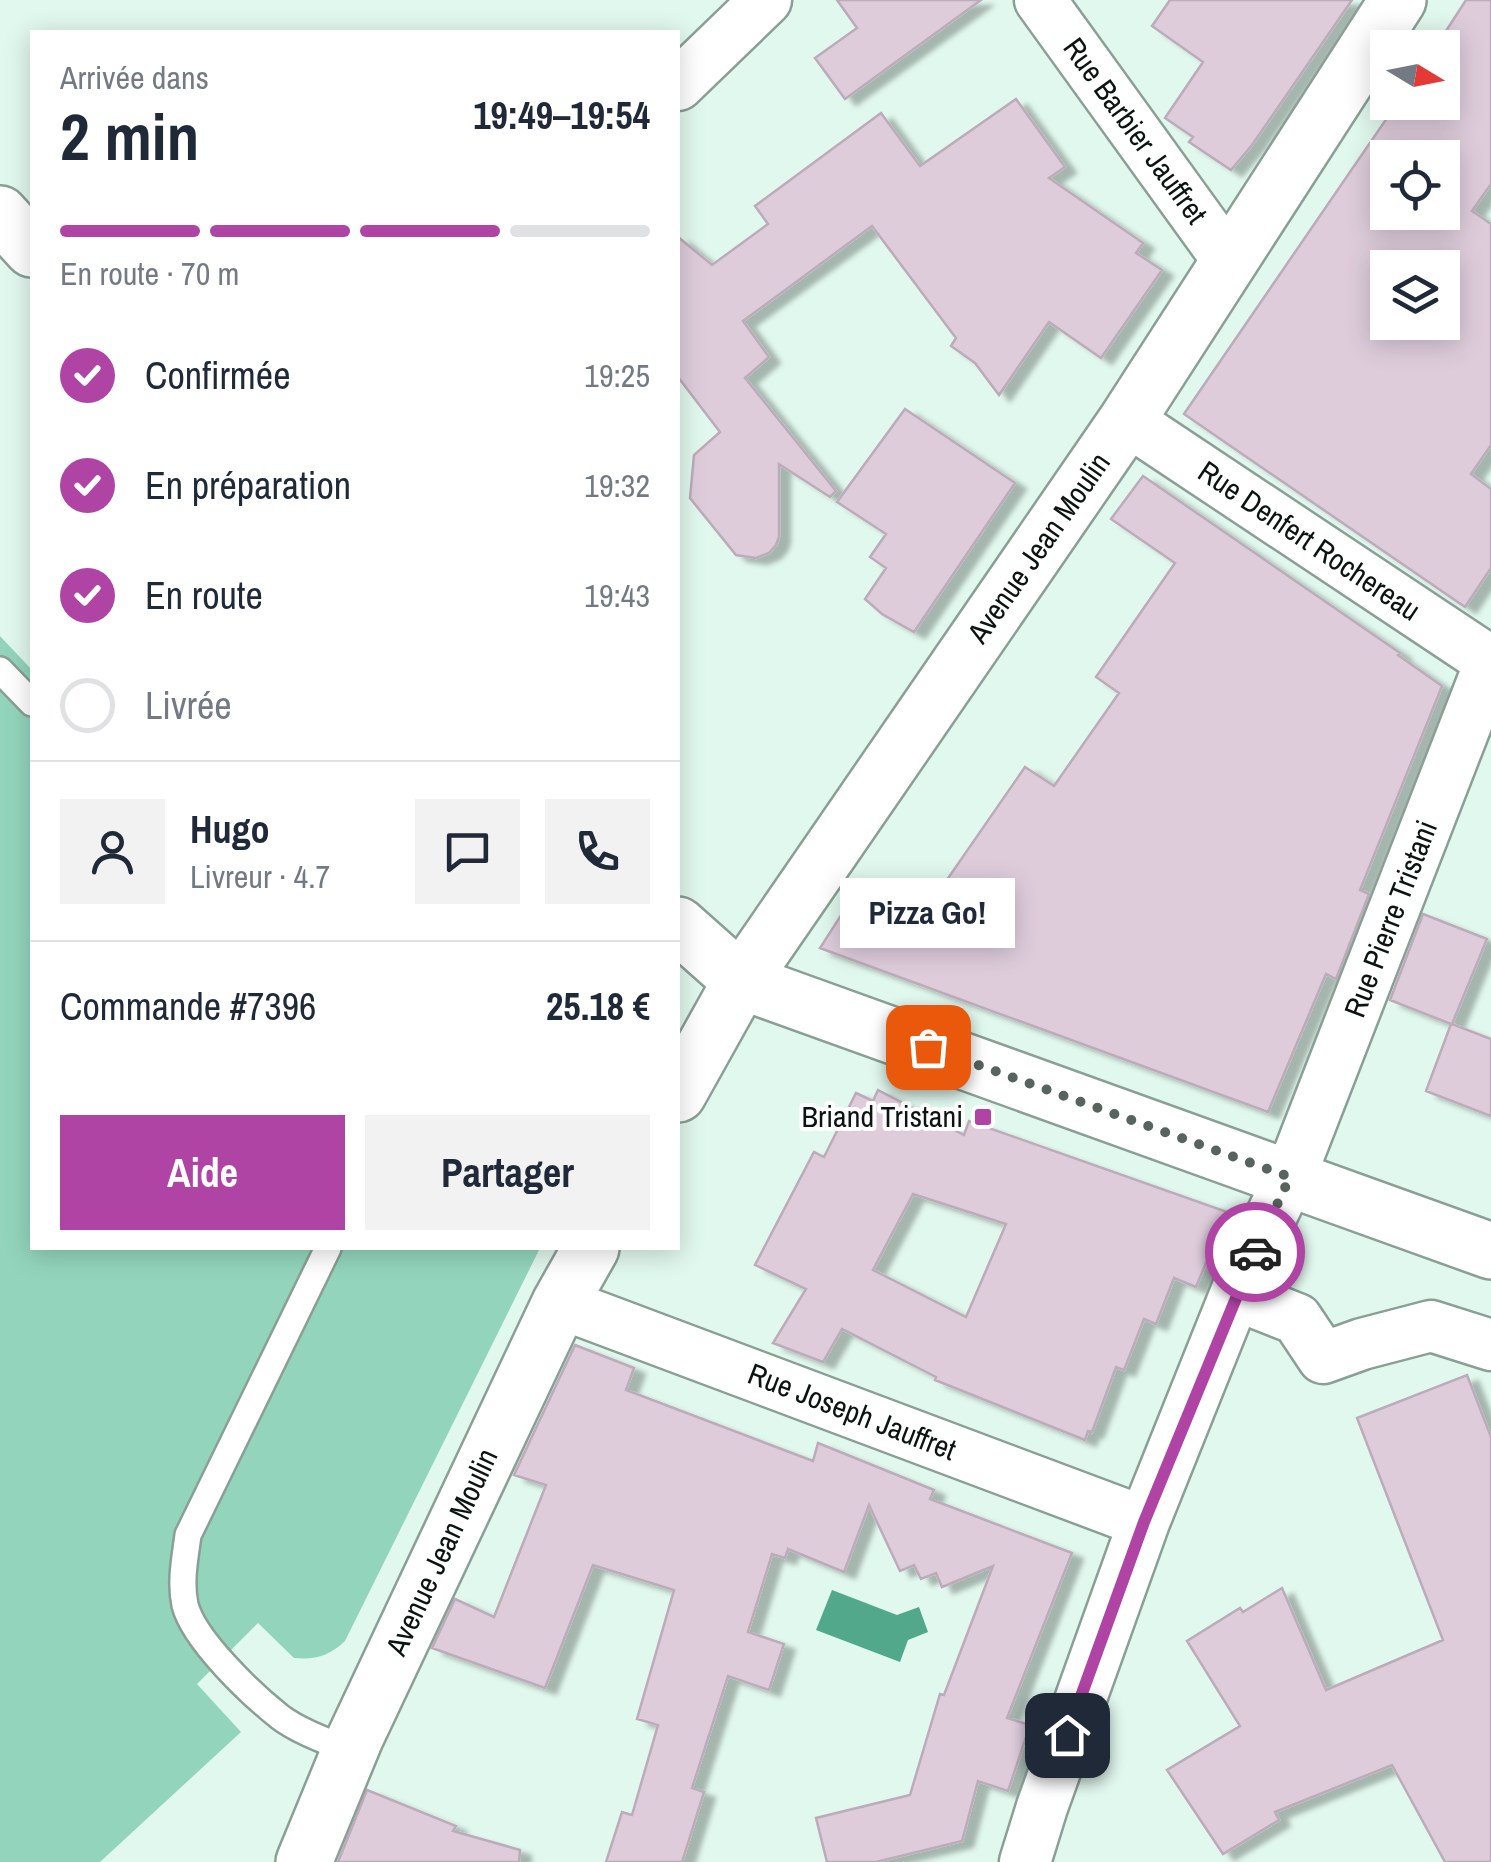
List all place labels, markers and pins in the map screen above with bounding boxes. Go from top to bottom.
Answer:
callout: Pizza Go! [840,877,1016,947]
pin [886,1005,971,1090]
place label: Briand Tristani [802,1096,963,1136]
marker: Briand Tristani [972,1106,994,1128]
pin [1025,1693,1110,1778]

